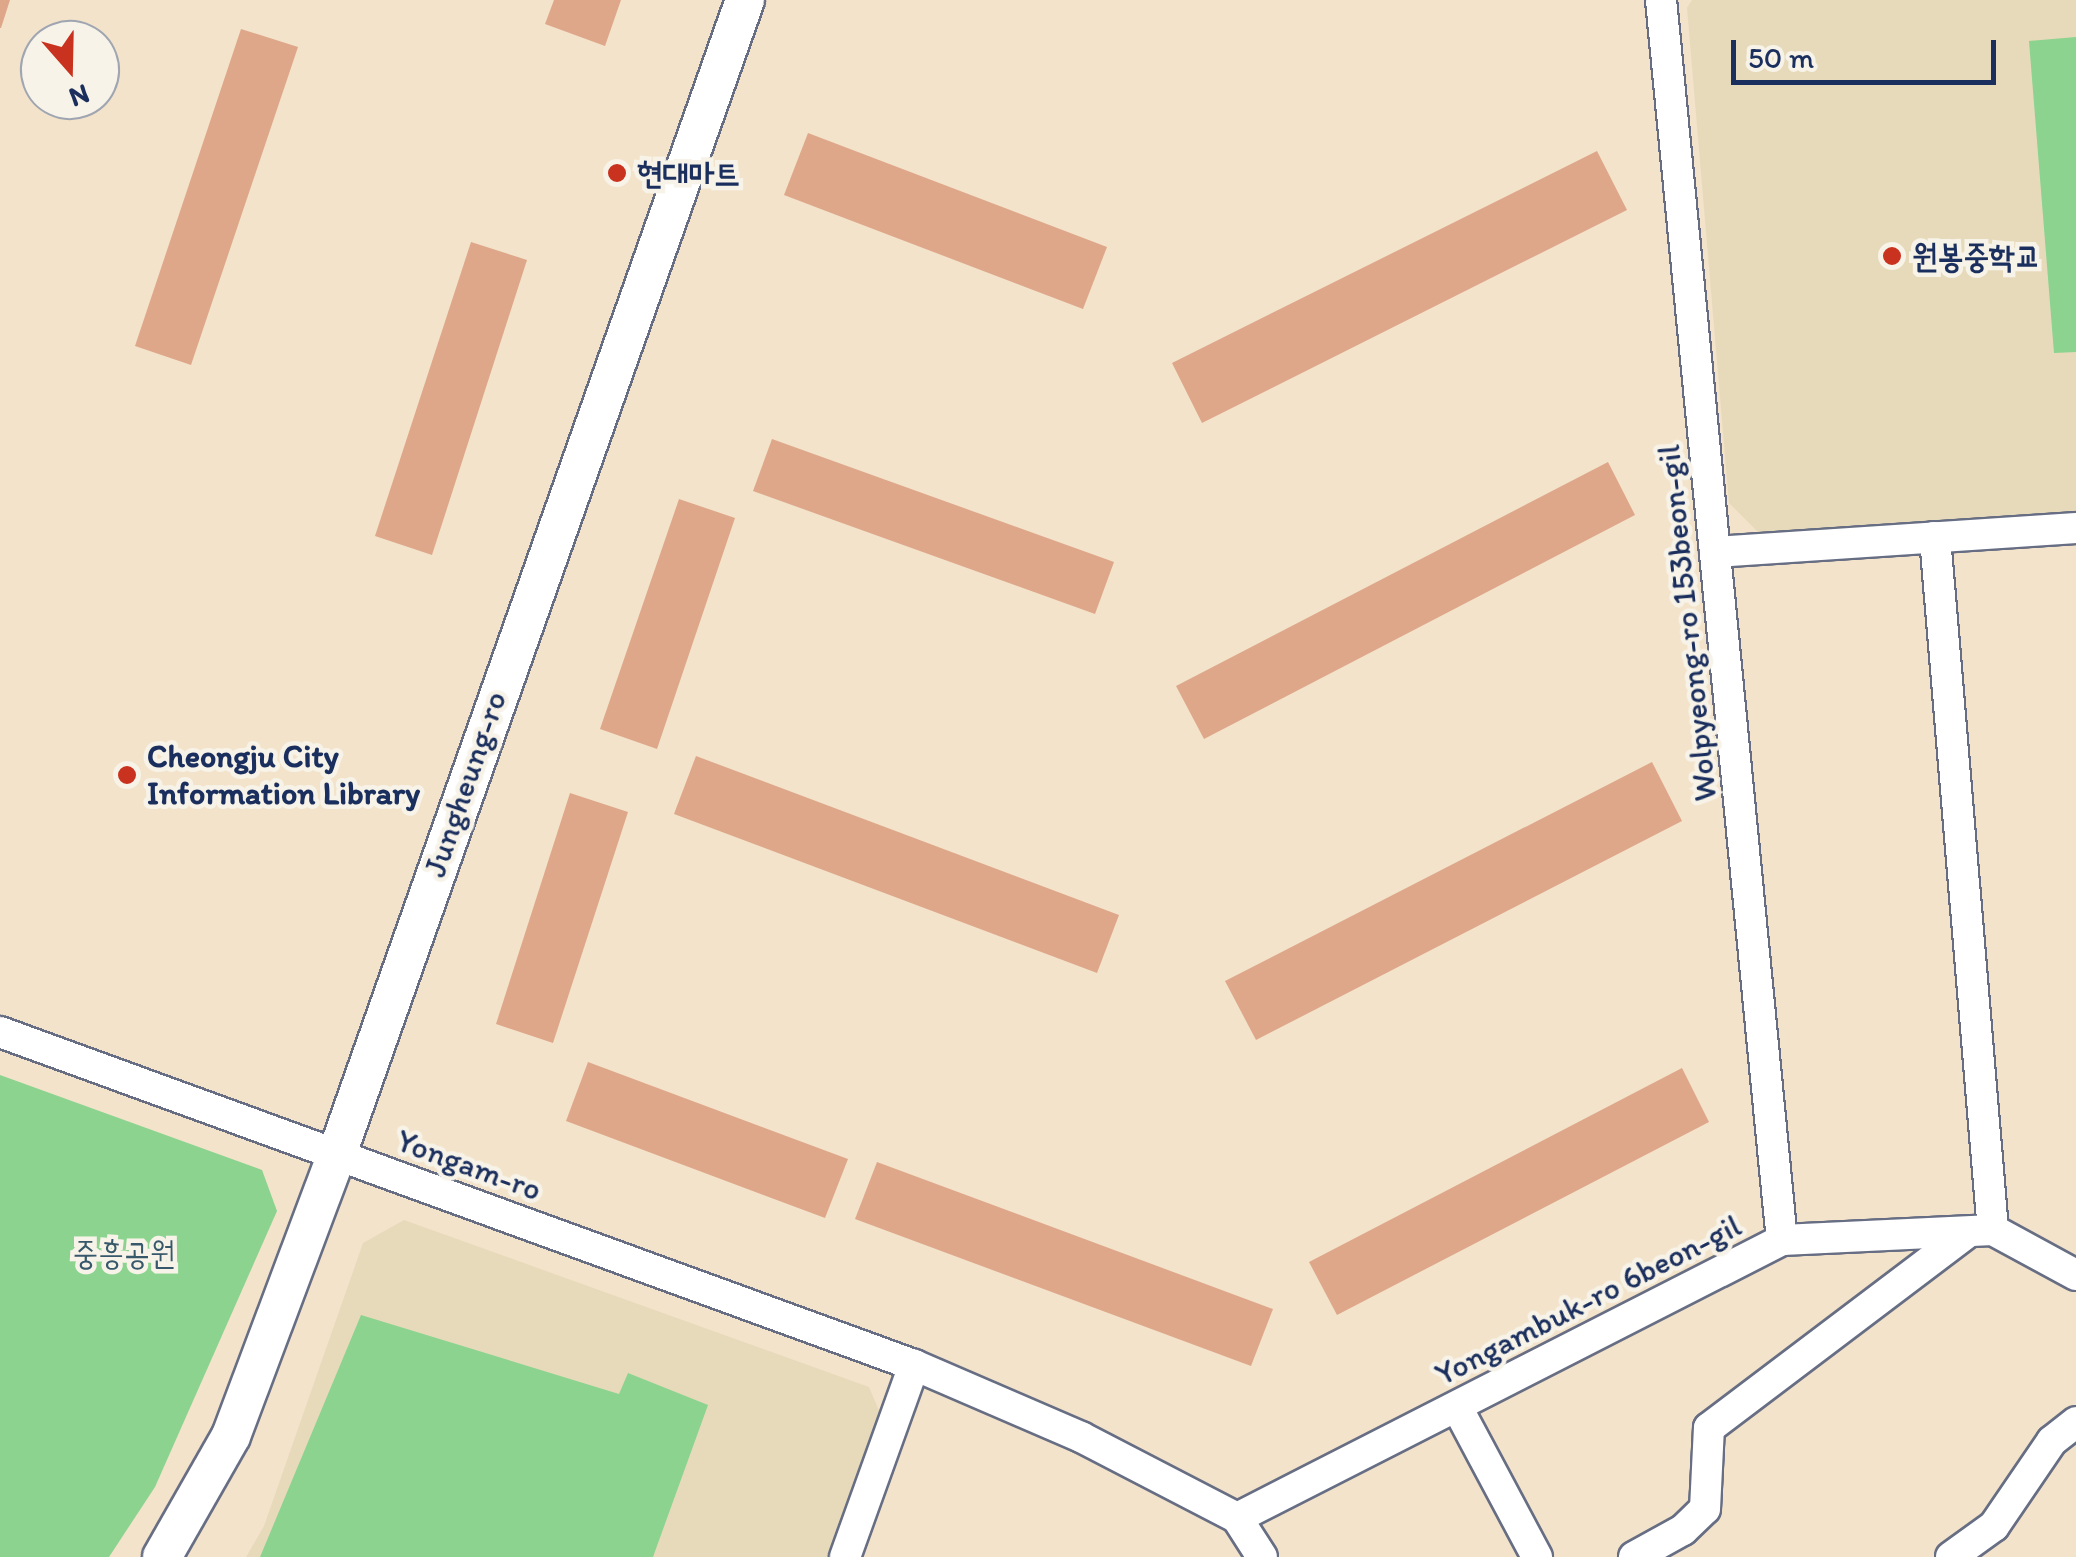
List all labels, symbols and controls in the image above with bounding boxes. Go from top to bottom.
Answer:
north arrow [20,20,120,120]
scale bar [1736,20,2001,82]
text: 50 m [1748,39,1814,76]
text: N [65,77,94,116]
place label: 현대마트 [637,154,740,192]
marker: 현대마트 [606,162,628,184]
place label: 원봉중학교 [1912,237,2041,275]
marker: 원봉중학교 [1881,245,1903,267]
street label: Wolpyeong-ro 153beon-gil [1649,443,1725,803]
street label: Jungheung-ro [415,686,515,882]
place label: Cheongju City Information Library [147,738,419,813]
marker: Cheongju City Information Library [116,764,138,786]
street label: Yongam-ro [391,1121,547,1209]
street label: Yongambuk-ro 6beon-gil [1429,1206,1747,1394]
park label: 중흥공원 [72,1234,176,1272]

